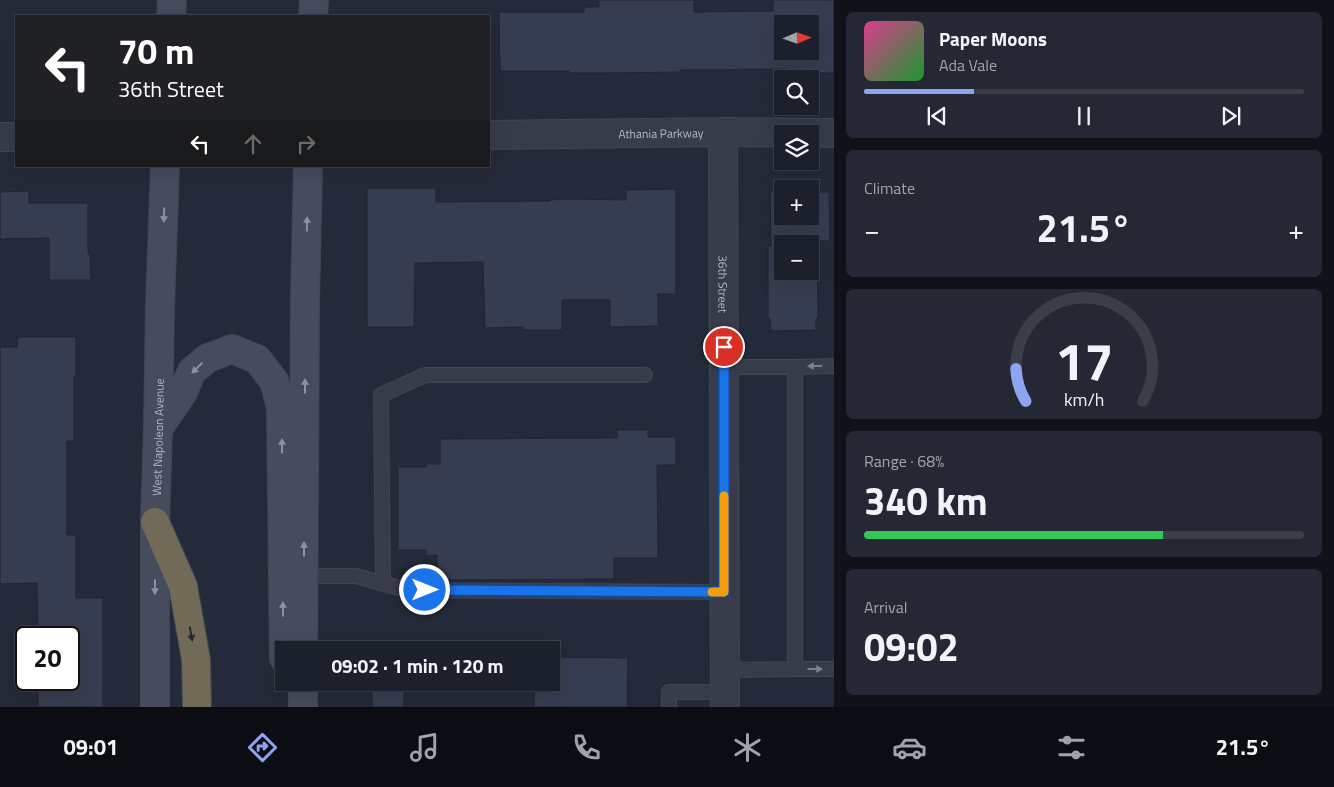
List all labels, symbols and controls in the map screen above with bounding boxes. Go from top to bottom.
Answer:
north arrow [774,15,819,60]
map controls [774,15,819,280]
text: 70 m [118,24,194,78]
text: Paper Moons [939,24,1047,53]
icon: left [35,35,100,100]
text: Ada Vale [939,53,997,77]
button: search [774,70,819,115]
text: 36th Street [118,72,224,106]
icon: previous [923,102,951,130]
icon: pause [1070,102,1098,130]
icon: next [1217,102,1245,130]
street label: Athania Parkway [618,123,704,143]
button: layers [774,125,819,170]
icon: left [186,130,214,158]
icon: ahead [239,130,267,158]
icon: right [292,130,320,158]
text: Climate [864,176,915,200]
button: + [774,180,819,225]
text: 21.5° [1037,199,1131,257]
one-way arrow [159,207,167,223]
text: − [864,208,880,251]
text: + [1288,208,1304,251]
one-way arrow [303,216,311,232]
button: − [774,235,819,280]
street label: 36th Street [714,255,733,314]
text: 17 [1055,321,1113,400]
pin [703,326,745,368]
icon: arrive [710,333,738,361]
one-way arrow [191,362,203,374]
one-way arrow [806,362,822,370]
street label: West Napoleon Avenue [146,378,168,496]
one-way arrow [301,378,309,394]
text: km/h [1064,386,1104,413]
one-way arrow [277,438,285,454]
text: Range · 68% [864,449,944,473]
text: 340 km [864,472,988,530]
one-way arrow [300,541,308,557]
position arrow [398,563,450,615]
one-way arrow [151,580,159,596]
text: Arrival [864,595,907,619]
one-way arrow [279,601,287,617]
text: 09:02 [864,618,959,676]
speed limit sign: 20 [15,626,80,691]
one-way arrow [188,626,196,642]
text: 09:02 · 1 min · 120 m [331,651,504,680]
one-way arrow [807,665,823,673]
text: 09:01 [63,730,118,764]
icon: directions [245,730,280,765]
icon: music [407,730,442,765]
icon: phone [569,730,604,765]
icon: climate [730,730,765,765]
icon: car [892,730,927,765]
icon: filters [1054,730,1089,765]
text: 21.5° [1216,730,1271,764]

